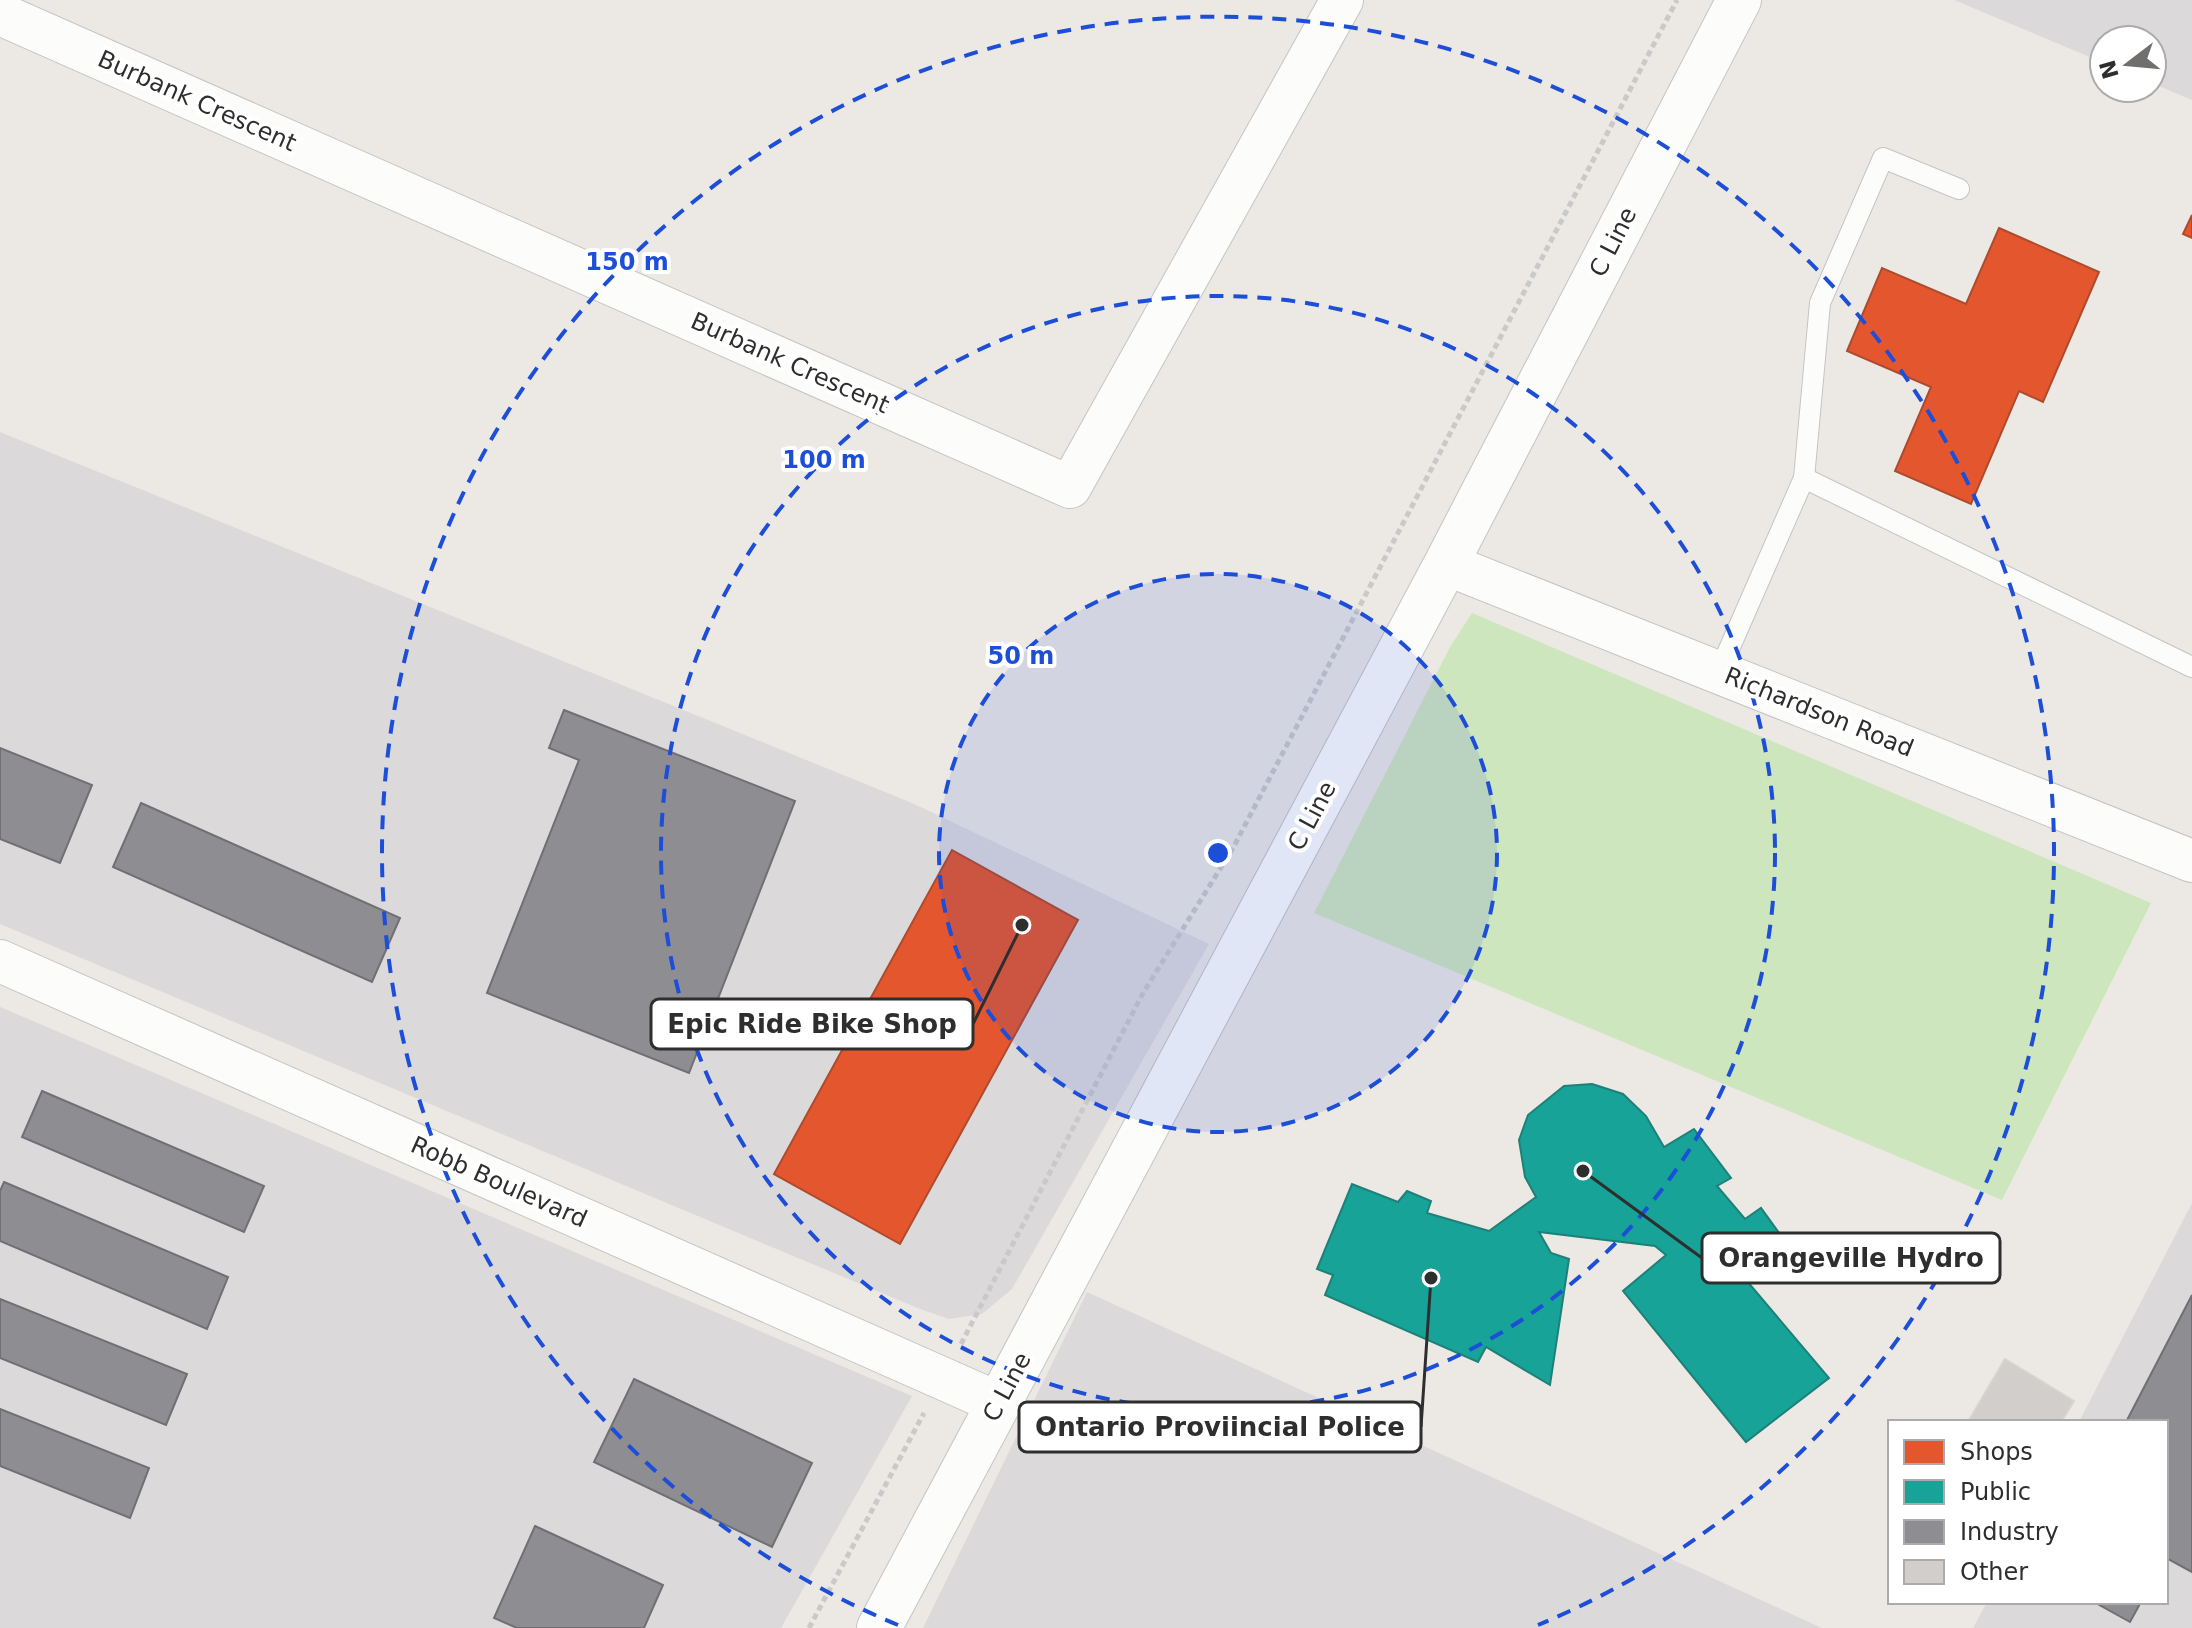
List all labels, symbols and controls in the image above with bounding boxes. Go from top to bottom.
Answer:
north arrow [2088,24,2168,104]
street label: Burbank Crescent [93,45,301,157]
text: N [2095,57,2124,82]
street label: C Line [1584,202,1642,282]
text: 150 m [585,248,669,276]
street label: Burbank Crescent [686,307,894,419]
text: 100 m [782,446,866,474]
text: 50 m [988,642,1054,670]
street label: Richardson Road [1720,661,1918,763]
street label: C Line [1282,777,1342,855]
centre of rings [1204,839,1232,867]
callout: Epic Ride Bike Shop [651,999,973,1049]
text: Epic Ride Bike Shop [667,1009,957,1039]
street label: Robb Boulevard [407,1131,591,1233]
callout: Orangeville Hydro [1702,1233,2000,1283]
text: Orangeville Hydro [1718,1243,1984,1273]
street label: C Line [977,1348,1037,1426]
callout: Ontario Proviincial Police [1019,1402,1421,1452]
text: Ontario Proviincial Police [1035,1412,1405,1442]
legend [1888,1420,2168,1604]
text: Shops [1960,1438,2033,1466]
text: Public [1960,1478,2031,1506]
text: Industry [1960,1518,2059,1546]
text: Other [1960,1558,2028,1586]

